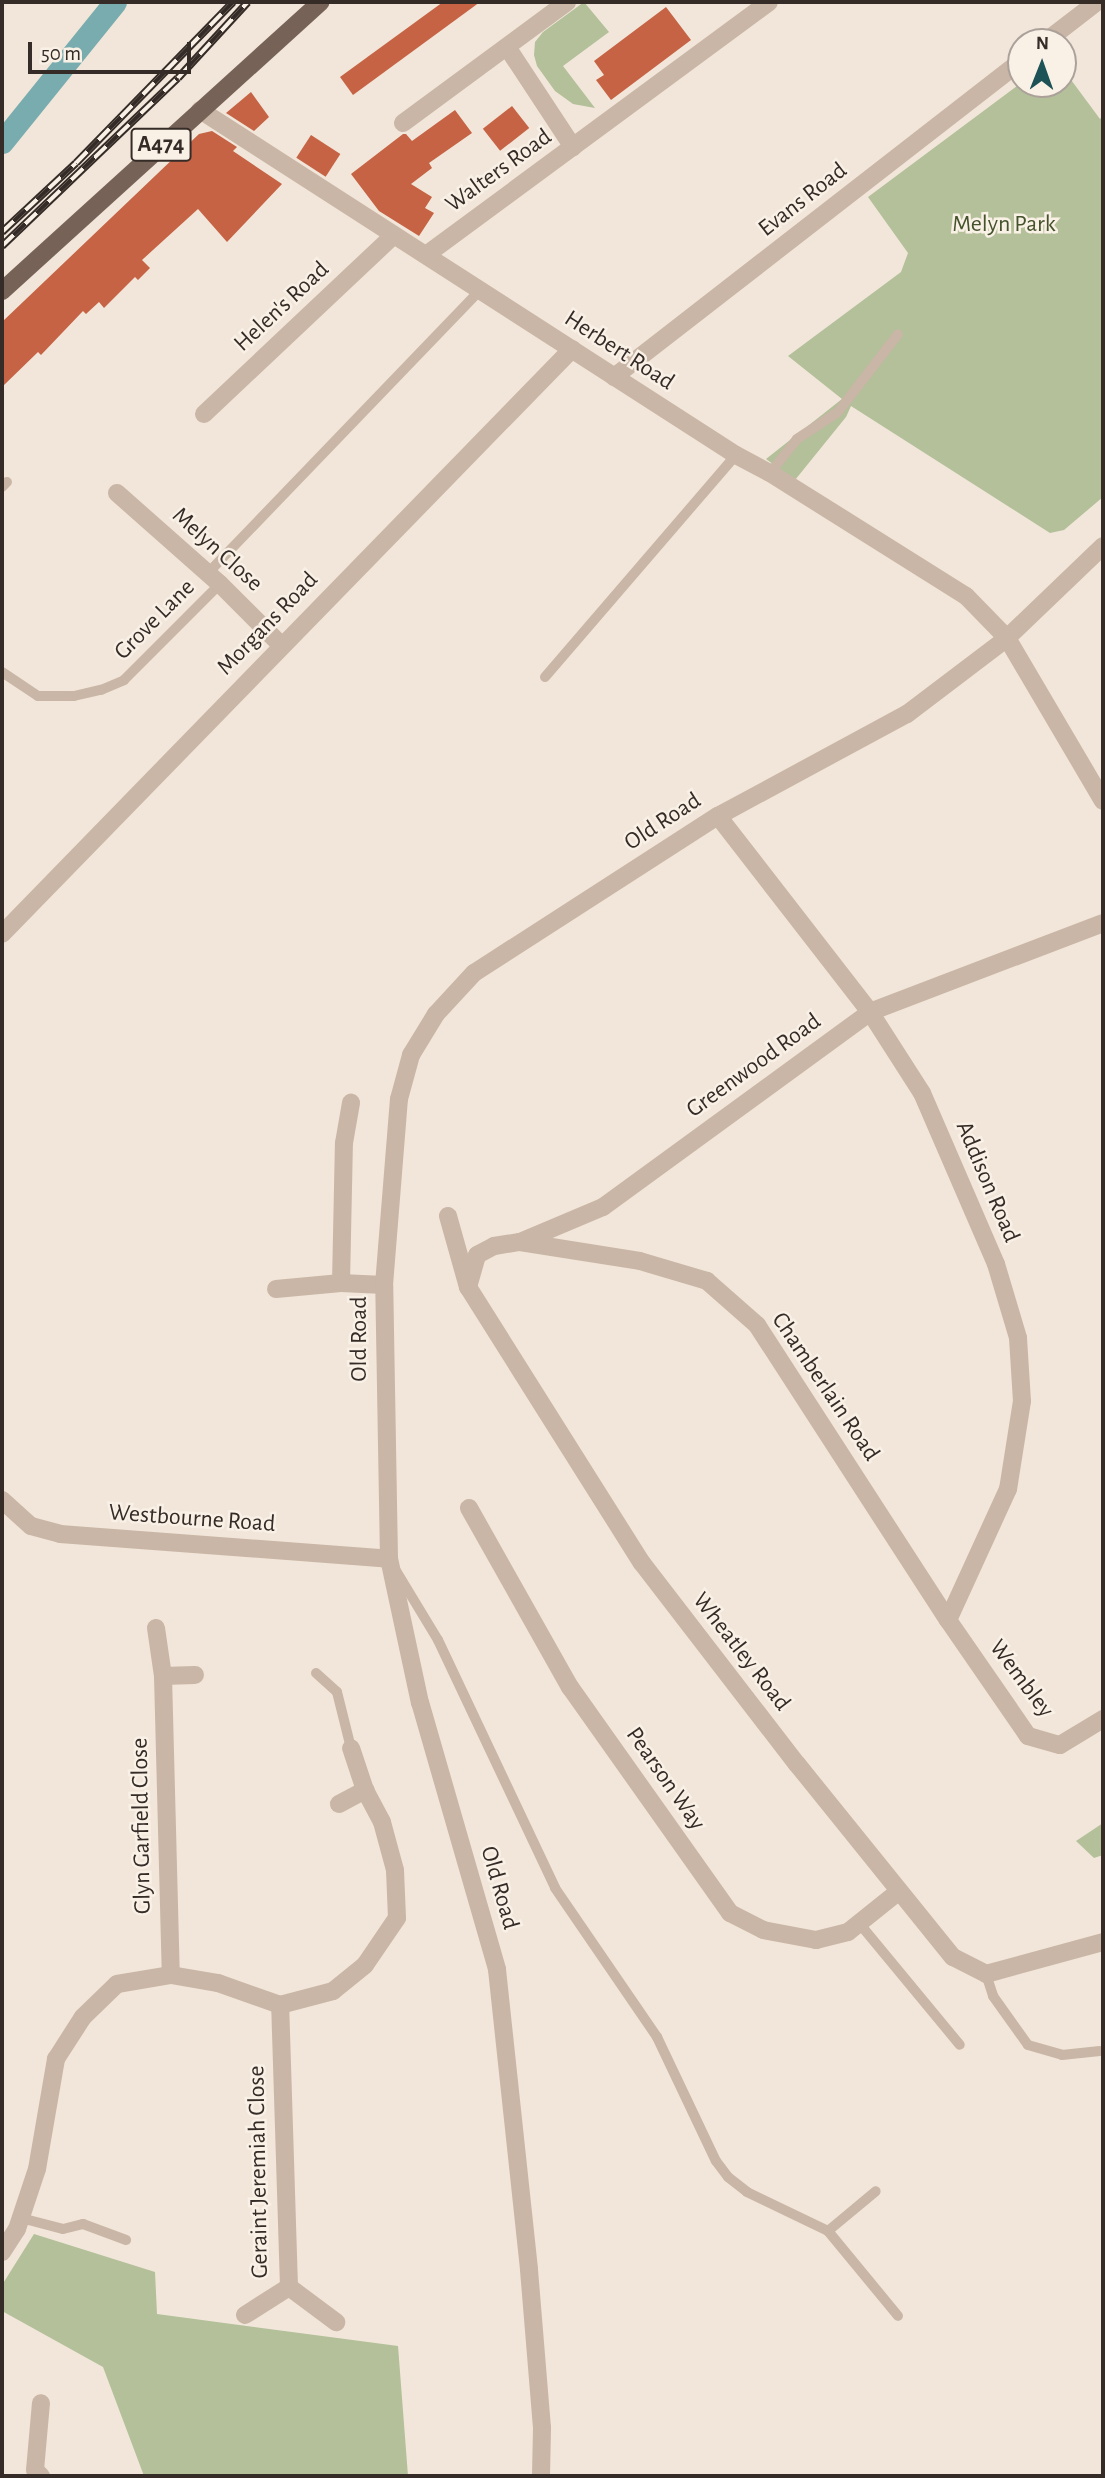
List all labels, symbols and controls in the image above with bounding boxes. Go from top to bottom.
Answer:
scale bar [32,28,194,72]
north arrow [1007,28,1077,98]
text: N [1036,34,1049,53]
text: 50 m [41,43,81,64]
street label: Walters Road [440,123,558,219]
road number: A474 [130,126,192,164]
street label: Evans Road [753,157,853,243]
park label: Melyn Park [952,211,1056,239]
street label: Helen's Road [229,256,335,358]
street label: Herbert Road [559,305,679,397]
street label: Melyn Close [166,502,268,598]
street label: Morgans Road [211,566,325,682]
street label: Grove Lane [109,574,201,666]
street label: Old Road [619,787,707,857]
street label: Greenwood Road [681,1008,827,1124]
street label: Addison Road [949,1117,1025,1247]
street label: Old Road [346,1296,374,1382]
street label: Chamberlain Road [765,1307,885,1467]
street label: Westbourne Road [108,1499,276,1539]
street label: Wheatley Road [686,1587,796,1717]
street label: Wembley [982,1634,1060,1724]
street label: Pearson Way [619,1722,711,1836]
street label: Glyn Garfield Close [126,1738,158,1914]
street label: Old Road [473,1843,525,1933]
street label: Geraint Jeremiah Close [243,2065,275,2279]

